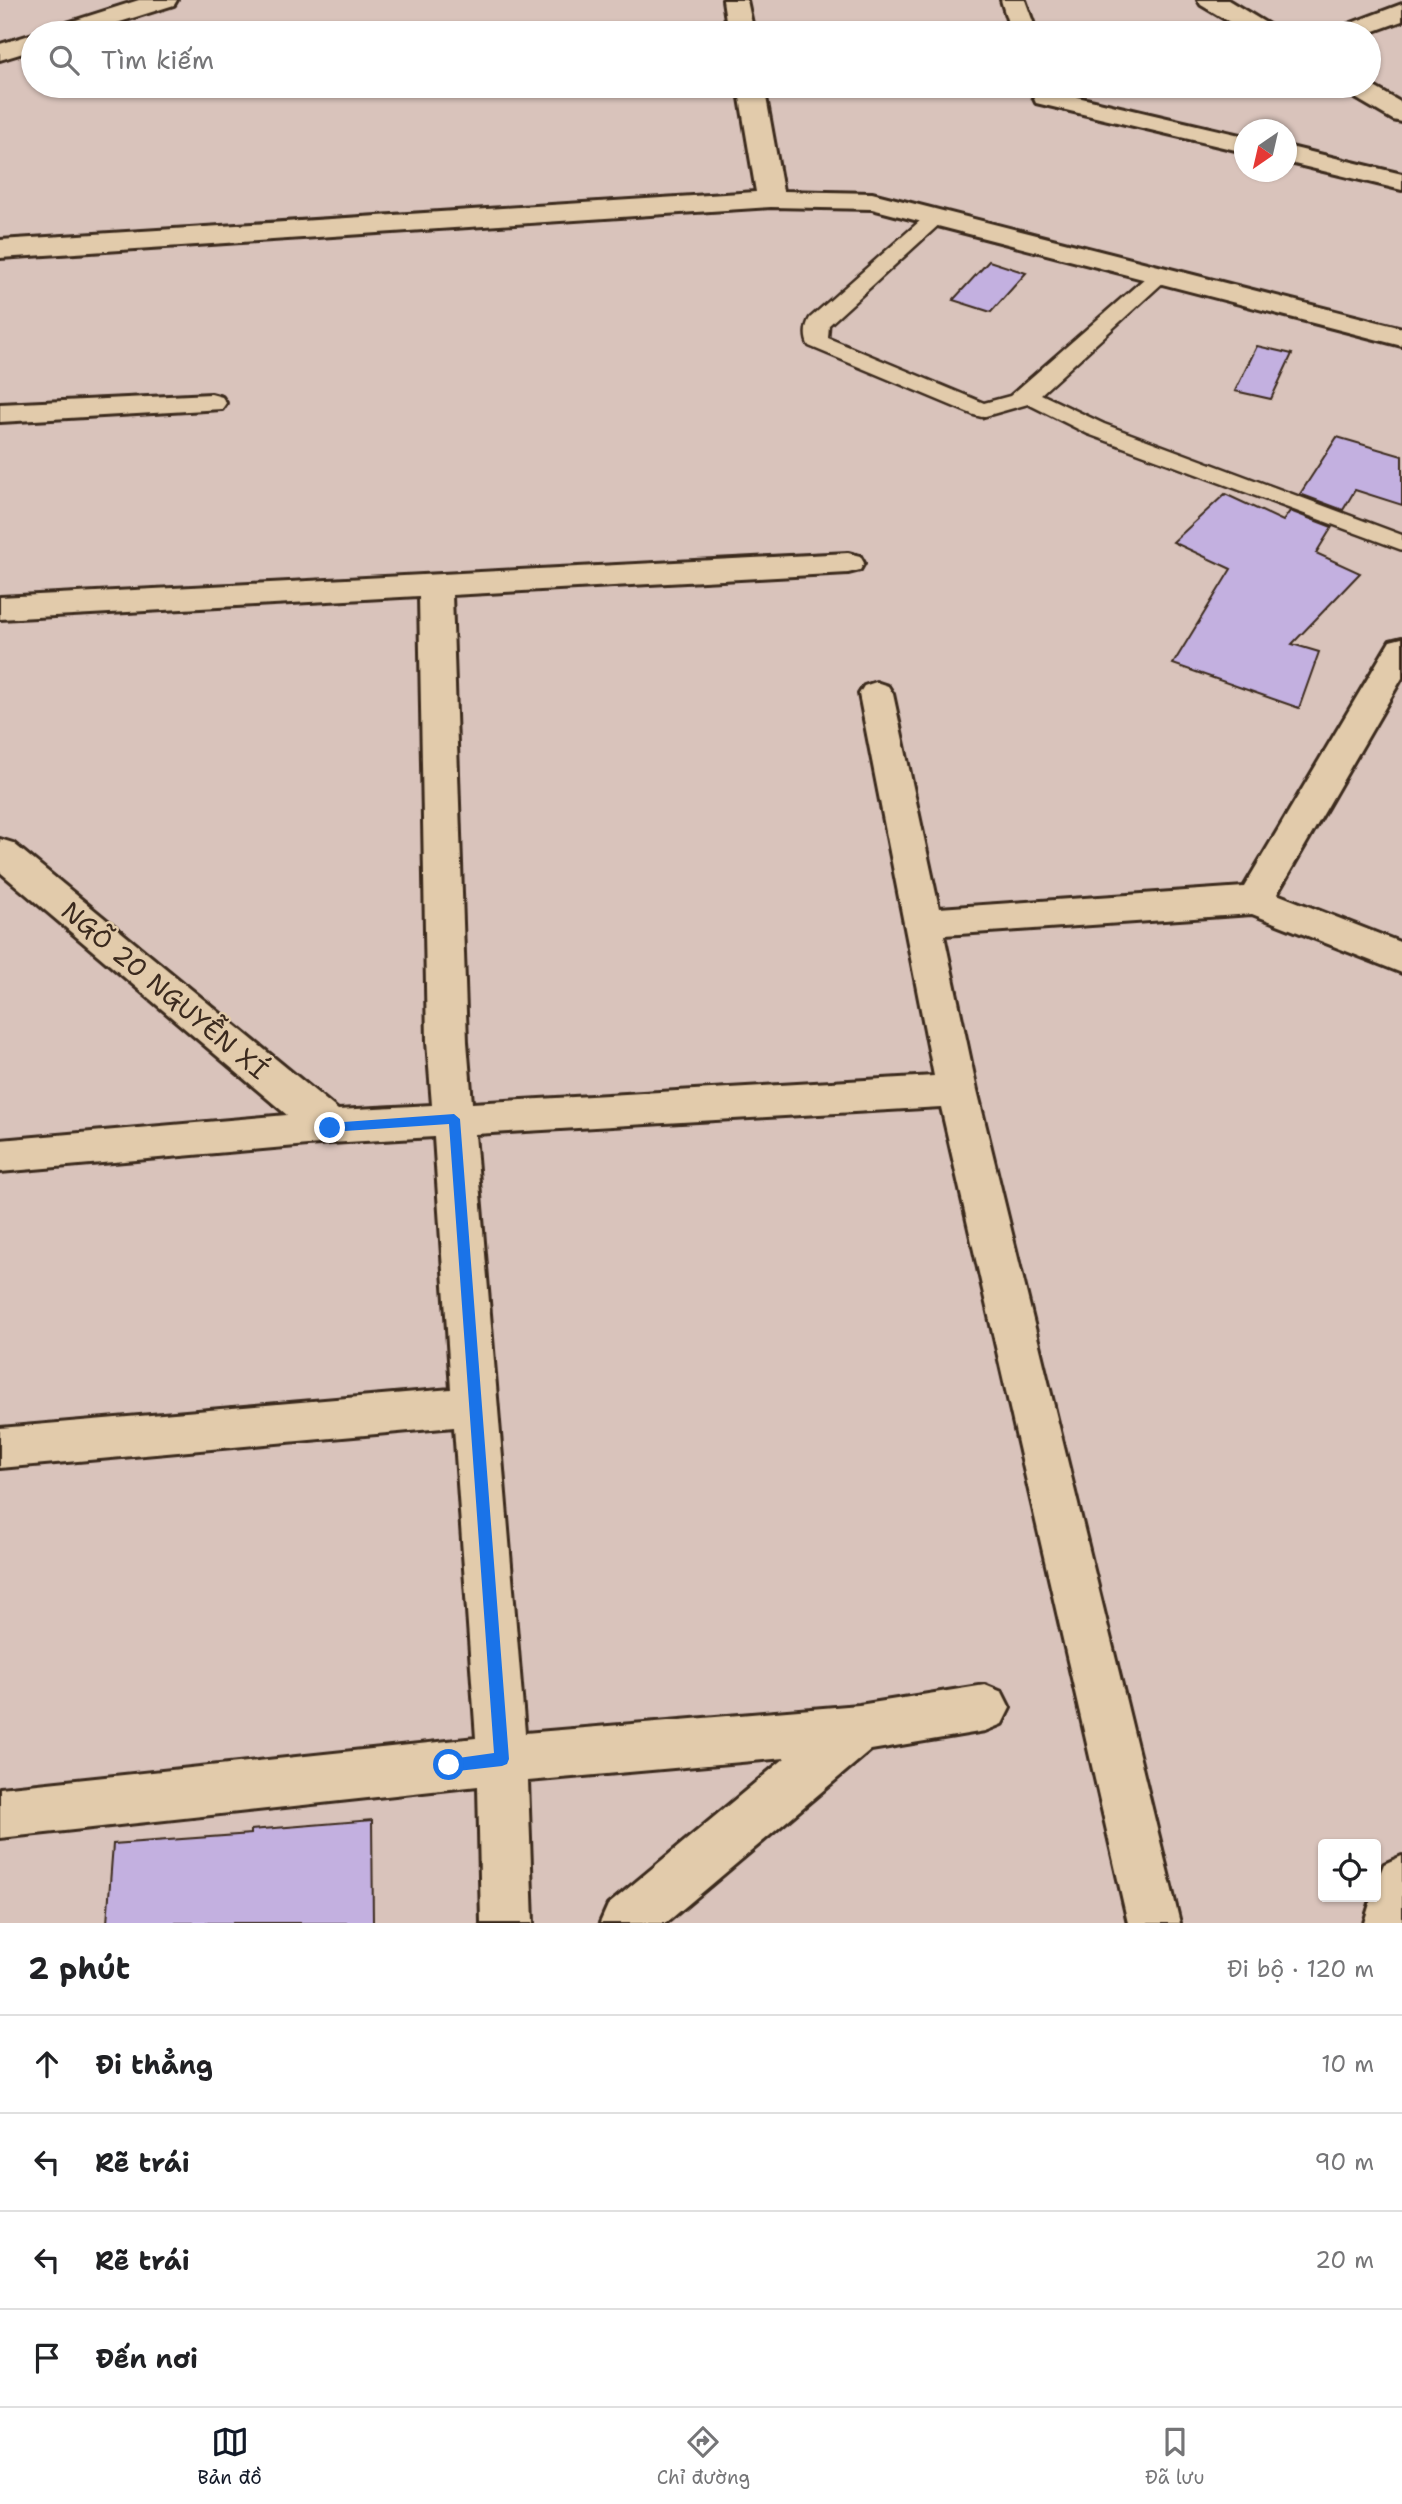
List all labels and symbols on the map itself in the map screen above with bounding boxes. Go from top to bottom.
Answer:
north arrow [1234,119,1297,182]
street label: NGÕ 20 NGUYỄN XÍ [54,892,277,1087]
route end [314,1112,345,1143]
route start [433,1749,464,1780]

